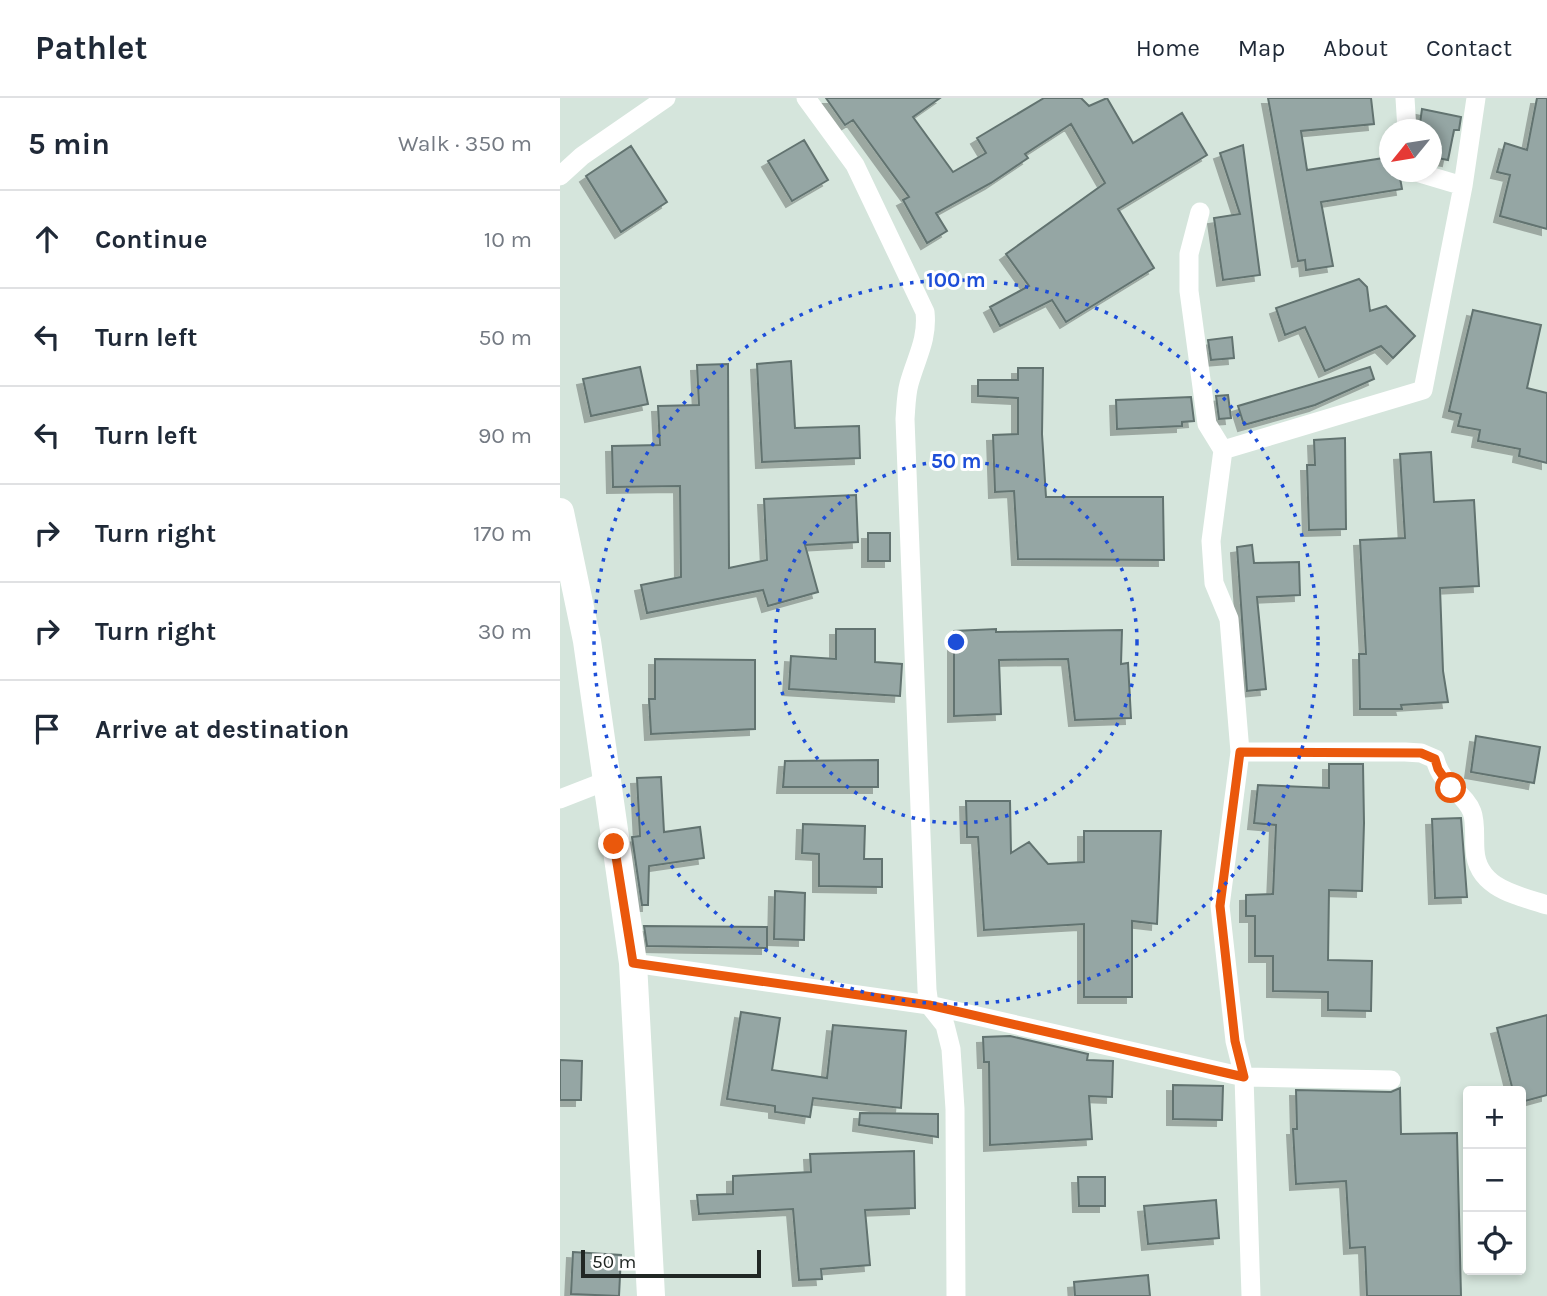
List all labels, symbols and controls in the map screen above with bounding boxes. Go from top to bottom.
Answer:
text: Pathlet [35,29,148,67]
text: Home [1136,34,1200,62]
text: Map [1238,34,1285,62]
text: About [1323,34,1388,62]
text: Contact [1426,34,1512,62]
north arrow [1379,119,1442,182]
text: 5 min [28,126,110,162]
text: Walk · 350 m [398,130,532,157]
icon: ahead [28,220,66,258]
text: Continue [95,224,207,255]
text: 10 m [484,226,532,253]
text: 100 m [926,268,986,292]
icon: left [28,318,66,356]
text: Turn left [95,322,197,353]
text: 50 m [478,324,532,351]
icon: left [28,416,66,454]
text: Turn left [95,420,197,451]
text: 90 m [478,422,532,449]
text: 50 m [931,449,981,473]
icon: right [28,514,66,552]
text: Turn right [95,518,216,549]
text: 170 m [473,520,532,547]
icon: right [28,612,66,650]
text: Turn right [95,616,216,647]
text: 30 m [478,618,532,645]
centre of rings [944,630,968,654]
icon: arrive [28,710,66,748]
text: Arrive at destination [95,714,349,745]
route start [1435,772,1466,803]
route end [598,828,629,859]
map controls [1463,1086,1526,1275]
button: + [1463,1086,1526,1149]
button: − [1463,1149,1526,1212]
button: locate [1463,1212,1526,1275]
scale bar [581,1247,761,1279]
text: 50 m [592,1251,636,1273]

